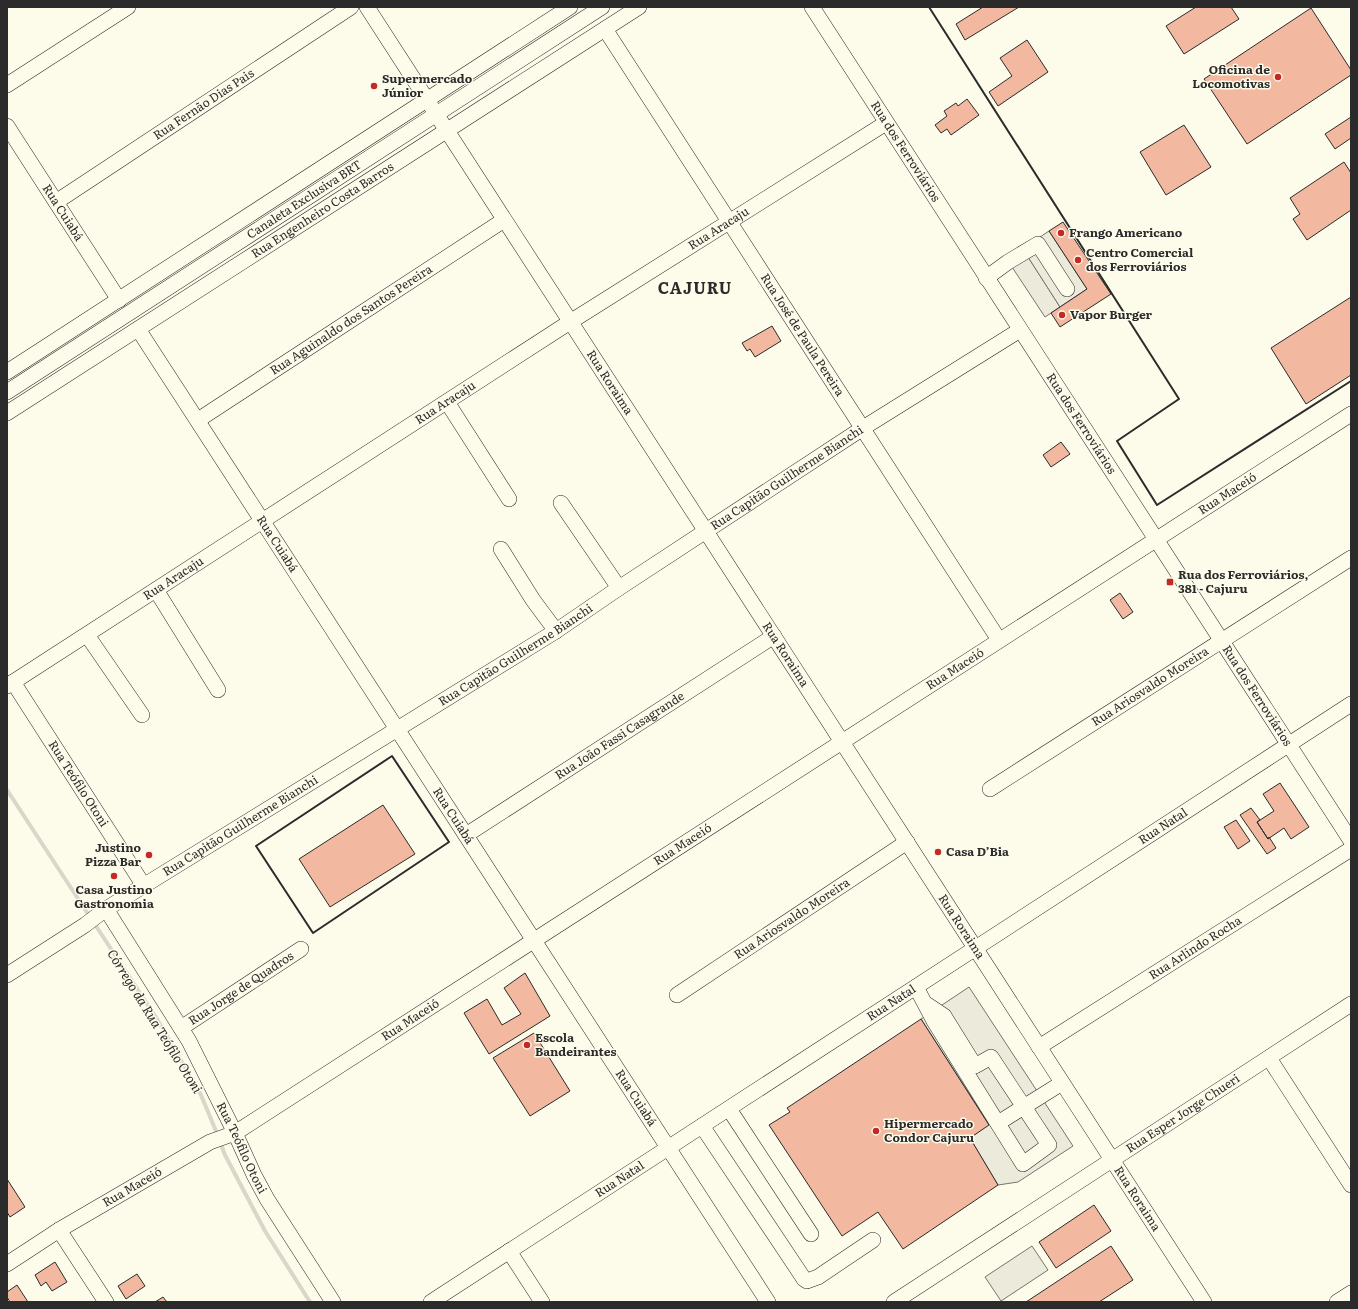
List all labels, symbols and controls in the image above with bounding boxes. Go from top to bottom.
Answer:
place label: Oficina de Locomotivas [1192,60,1270,92]
street label: Rua Fernão Dias Pais [149,63,258,144]
place label: Supermercado Júnior [382,69,473,101]
marker: Oficina de Locomotivas [1273,72,1283,82]
marker: Supermercado Júnior [369,81,379,91]
street label: Rua dos Ferroviários [867,97,946,205]
street label: Canaleta Exclusiva BRT [243,155,365,243]
street label: Rua Engenheiro Costa Barros [247,157,397,262]
street label: Rua Cuiabá [39,180,89,244]
street label: Rua Aracaju [684,201,752,254]
place label: Frango Americano [1069,223,1183,241]
marker: Frango Americano [1056,228,1066,238]
place label: Centro Comercial dos Ferroviários [1086,243,1194,275]
marker: Centro Comercial dos Ferroviários [1073,255,1083,265]
street label: Rua Aguinaldo dos Santos Pereira [266,259,436,379]
street label: Rua José de Paula Pereira [757,269,850,400]
district label: CAJURU [658,275,732,299]
place label: Vapor Burger [1070,305,1153,323]
marker: Vapor Burger [1057,310,1067,320]
street label: Rua Roraima [583,346,638,418]
street label: Rua dos Ferroviários [1043,369,1122,478]
street label: Rua Aracaju [411,375,479,428]
street label: Rua Capitão Guilherme Bianchi [706,420,866,534]
street label: Rua Maceió [1194,467,1260,518]
street label: Rua Cuiabá [253,511,303,576]
street label: Rua Aracaju [139,551,207,604]
place label: Rua dos Ferroviários, 381 - Cajuru [1178,565,1308,597]
marker: Rua dos Ferroviários, 381 - Cajuru [1165,577,1175,587]
street label: Rua Capitão Guilherme Bianchi [434,599,596,710]
street label: Rua Roraima [759,618,814,690]
street label: Rua Ariosvaldo Moreira [1087,641,1212,730]
street label: Rua dos Ferroviários [1219,641,1298,750]
street label: Rua Maceió [922,643,987,694]
street label: Rua João Fassi Casagrande [551,686,687,783]
street label: Rua Teófilo Otoni [45,736,114,830]
street label: Rua Capitão Guilherme Bianchi [159,770,321,880]
street label: Rua Cuiabá [429,783,479,848]
street label: Rua Natal [1134,803,1191,848]
street label: Rua Maceió [649,818,715,869]
place label: Justino Pizza Bar [85,838,142,870]
place label: Casa D’Bia [946,842,1009,860]
marker: Casa D’Bia [933,847,943,857]
marker: Justino Pizza Bar [144,850,154,860]
marker: Casa Justino Gastronomia [109,871,119,881]
street label: Rua Ariosvaldo Moreira [730,872,853,963]
place label: Casa Justino Gastronomia [74,880,154,912]
street label: Rua Roraima [935,890,990,963]
street label: Rua Arlindo Rocha [1145,910,1245,983]
water label: Córrego da Rua Teófilo Otoni [103,945,208,1096]
street label: Rua Jorge de Quadros [184,946,297,1029]
street label: Rua Natal [863,979,919,1025]
street label: Rua Maceió [377,994,442,1045]
place label: Escola Bandeirantes [535,1028,616,1060]
marker: Escola Bandeirantes [522,1040,532,1050]
street label: Rua Cuiabá [612,1065,662,1130]
street label: Rua Esper Jorge Chueri [1122,1069,1243,1156]
street label: Rua Teófilo Otoni [213,1098,272,1196]
place label: Hipermercado Condor Cajuru [884,1114,974,1146]
marker: Hipermercado Condor Cajuru [871,1126,881,1136]
street label: Rua Natal [591,1156,647,1201]
street label: Rua Maceió [99,1162,165,1211]
street label: Rua Roraima [1110,1162,1166,1235]

